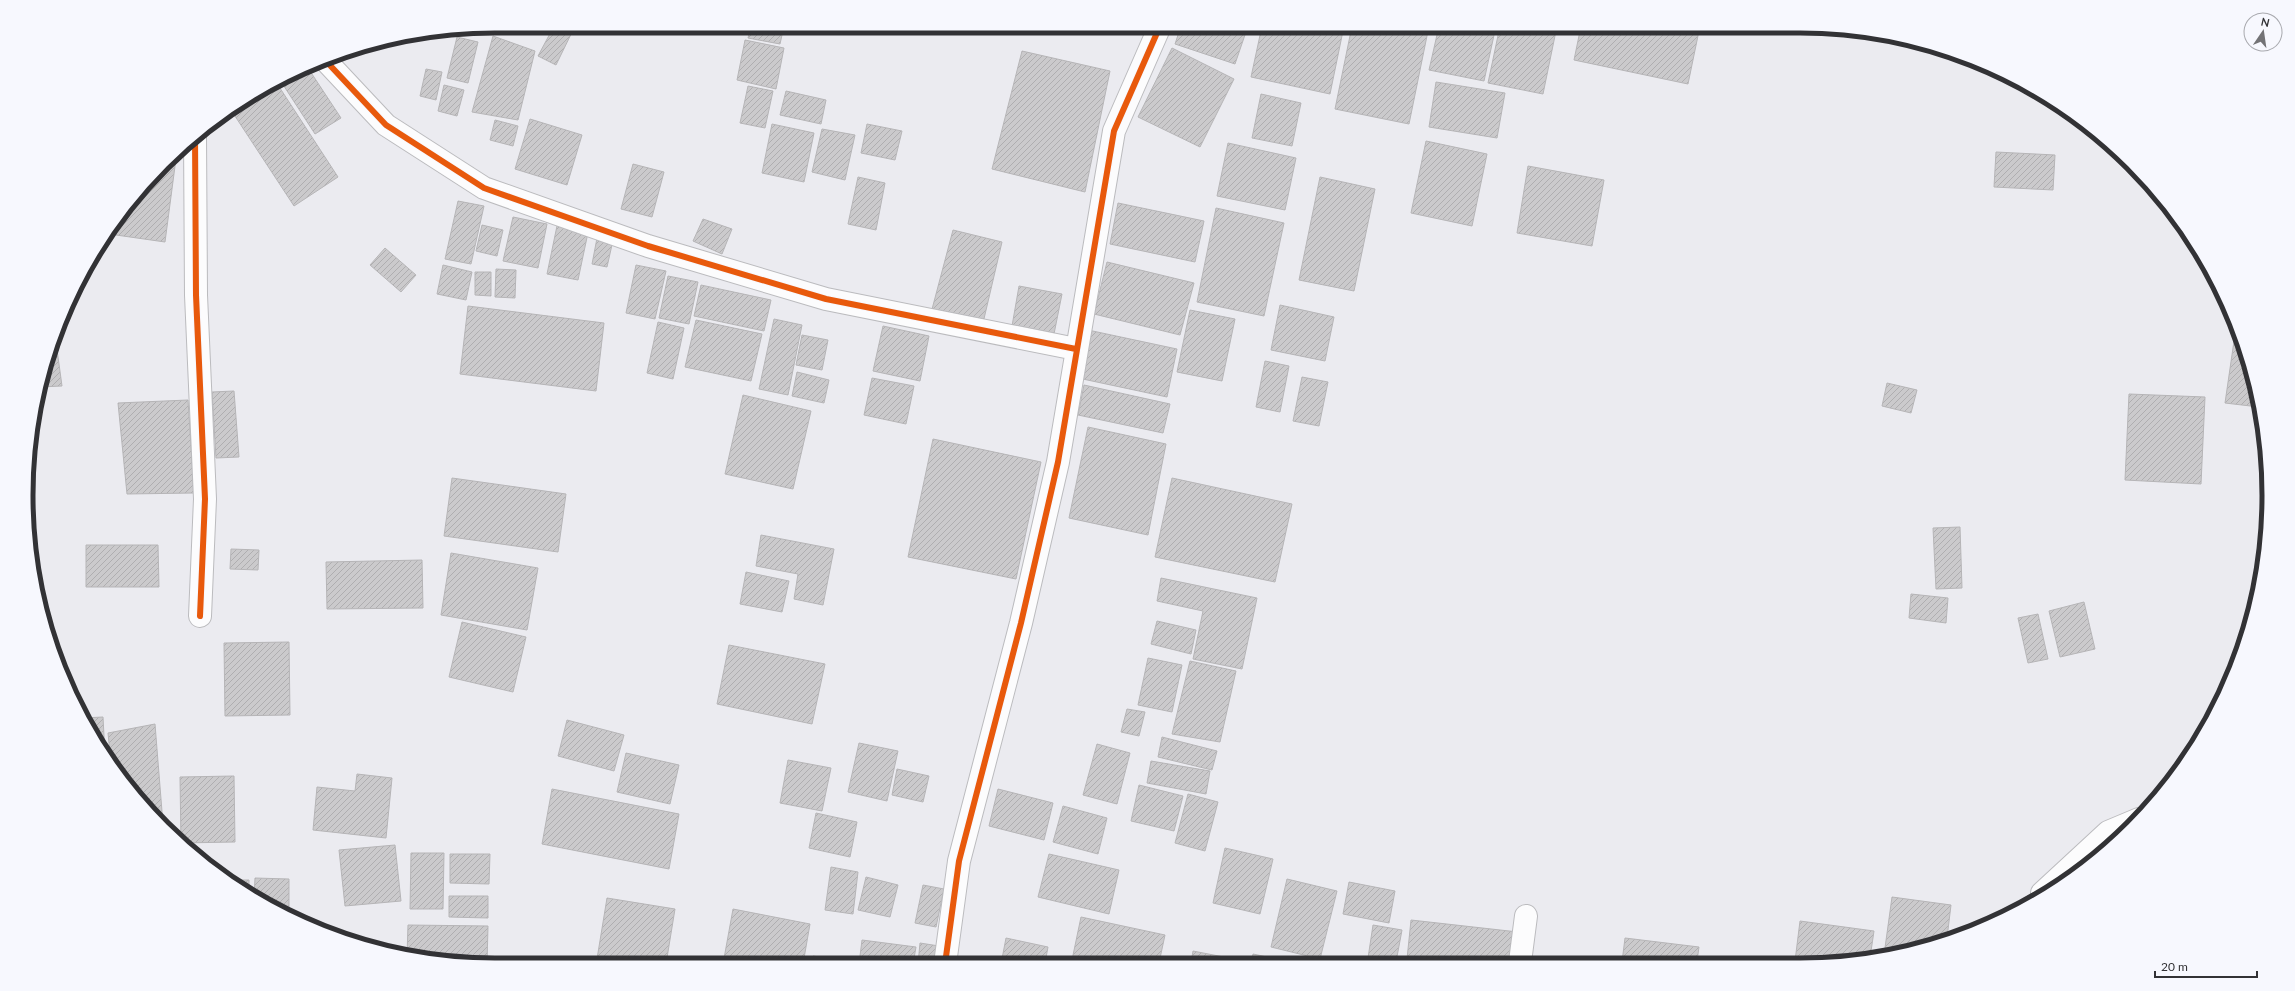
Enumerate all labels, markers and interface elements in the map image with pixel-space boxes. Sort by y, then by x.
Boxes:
north arrow [2243,12,2283,52]
text: N [2260,14,2271,29]
scale bar [2155,953,2257,979]
text: 20 m [2161,959,2188,974]

